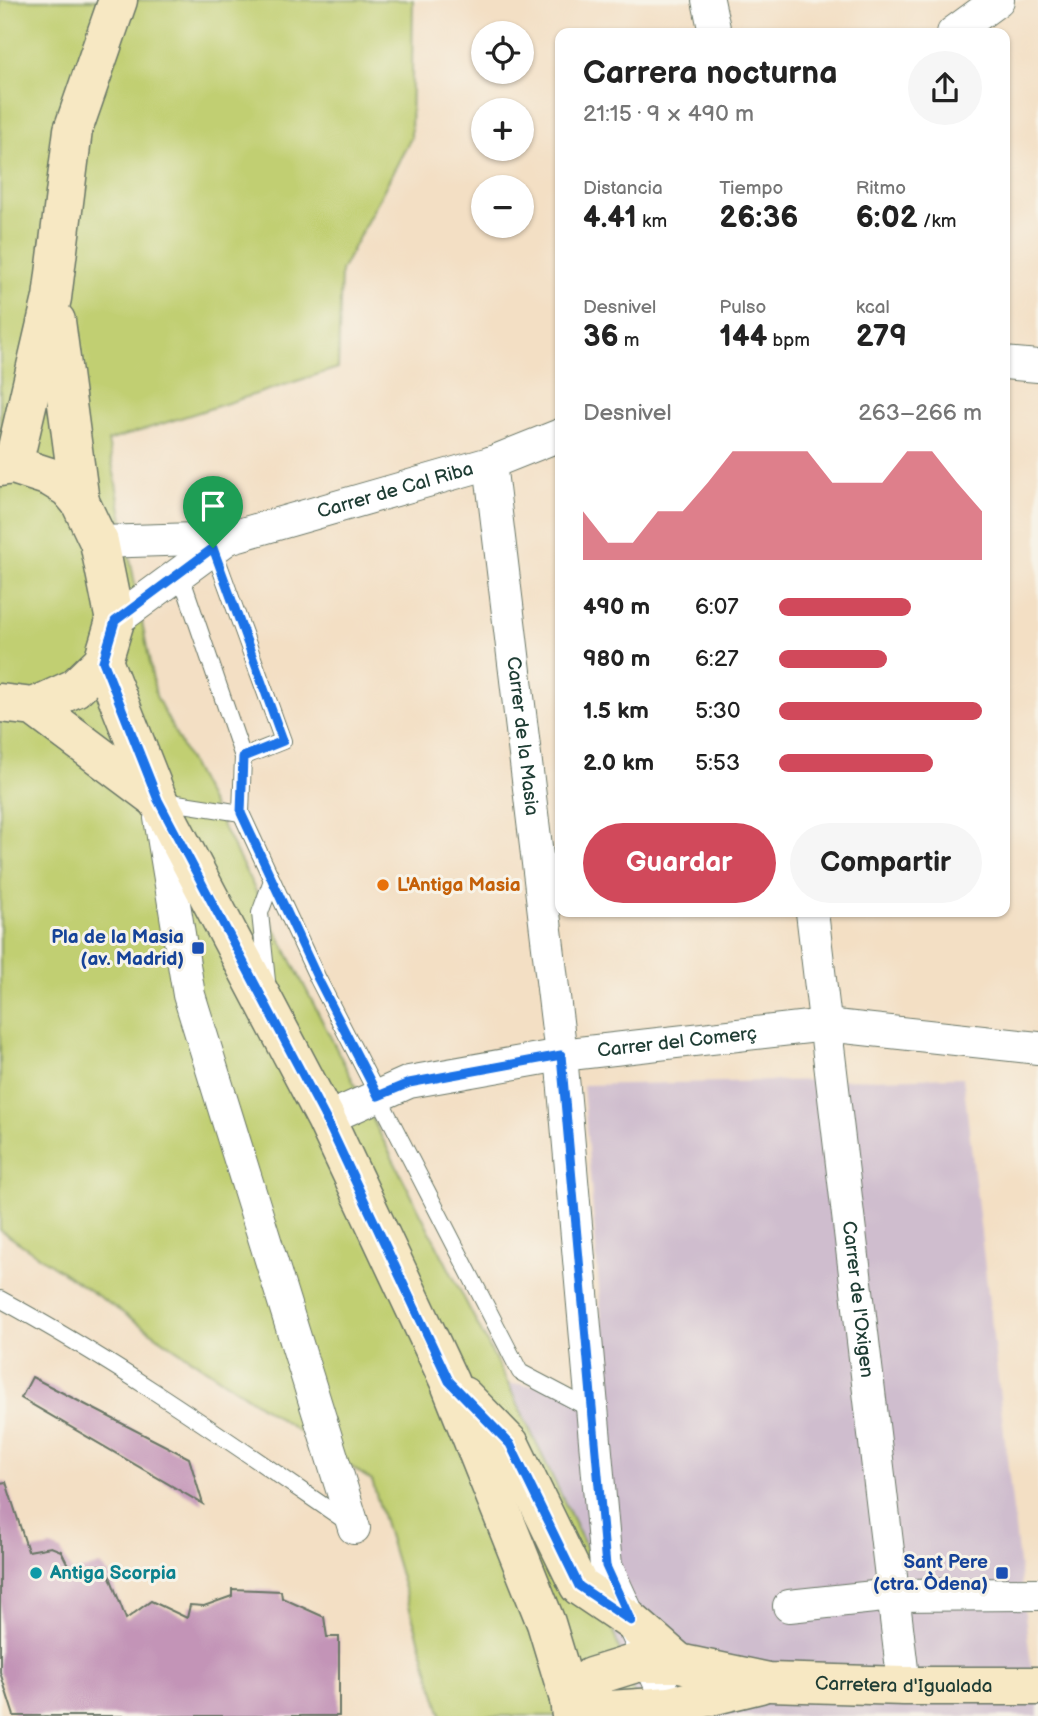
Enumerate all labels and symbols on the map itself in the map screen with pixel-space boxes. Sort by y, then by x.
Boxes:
street label: Carrer de Cal Riba [315,457,476,523]
pin [183,476,243,548]
street label: Carrer de la Masia [502,655,544,817]
place label: L'Antiga Masia [397,874,521,897]
marker: L'Antiga Masia [375,877,391,893]
place label: Pla de la Masia (av. Madrid) [51,926,184,971]
marker: Pla de la Masia (av. Madrid) [190,940,206,956]
street label: Carrer del Comerç [596,1021,758,1062]
street label: Carrer de l'Oxigen [837,1220,879,1379]
place label: Sant Pere (ctra. Òdena) [873,1551,988,1596]
place label: Antiga Scorpia [49,1562,177,1585]
marker: Antiga Scorpia [28,1565,44,1581]
marker: Sant Pere (ctra. Òdena) [994,1565,1010,1581]
street label: Carretera d'Igualada [815,1672,993,1698]

